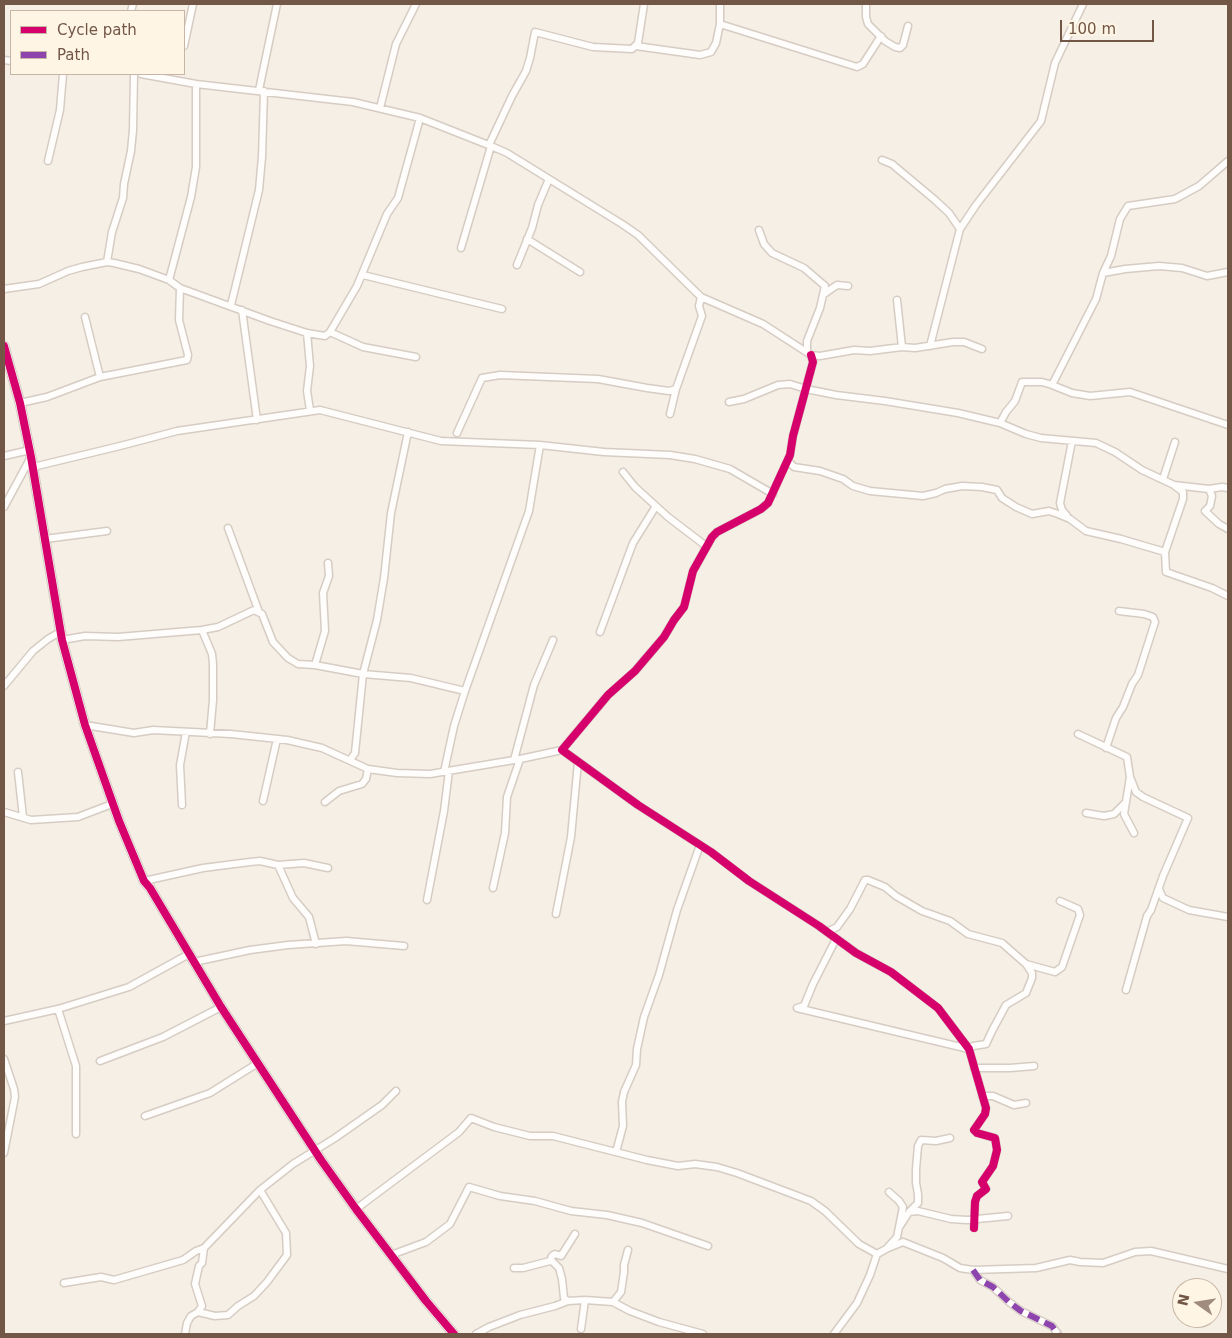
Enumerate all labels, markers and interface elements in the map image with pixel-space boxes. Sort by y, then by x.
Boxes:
legend [10,10,185,75]
scale bar [1062,10,1156,42]
text: 100 m [1068,20,1116,38]
text: Cycle path [57,21,137,39]
text: Path [57,46,90,64]
north arrow [1172,1278,1222,1328]
text: N [1174,1292,1192,1307]

